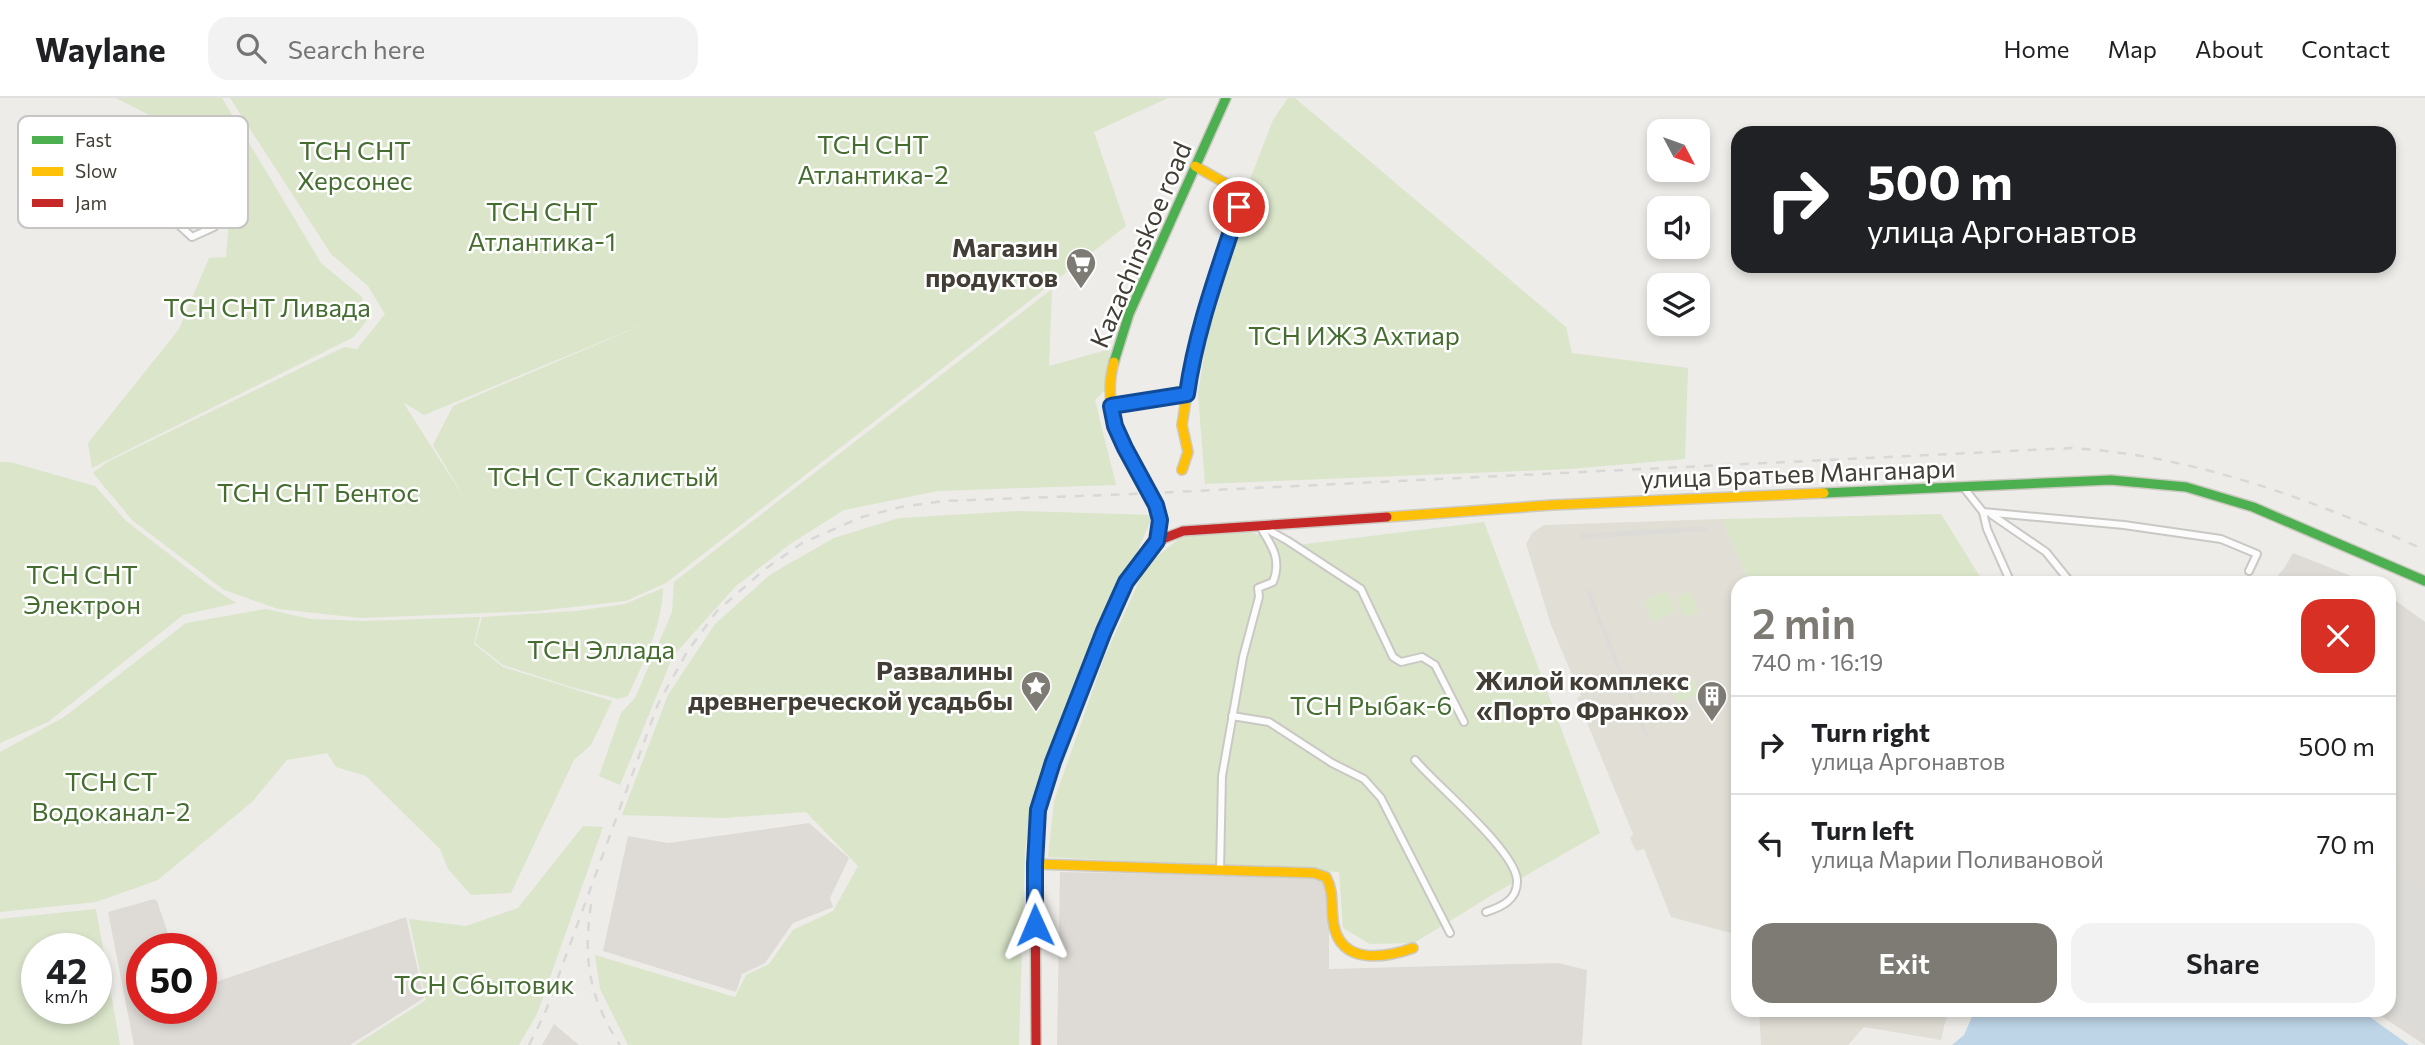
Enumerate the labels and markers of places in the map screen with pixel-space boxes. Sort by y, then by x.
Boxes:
pin [1209,177,1269,237]
place label: Магазин продуктов [925,231,1058,292]
supermarket icon: Магазин продуктов [1064,246,1098,290]
place label: Развалины древнегреческой усадьбы [688,654,1013,715]
place label: Жилой комплекс «Порто Франко» [1475,664,1689,725]
place icon: Развалины древнегреческой усадьбы [1019,669,1053,713]
building icon: Жилой комплекс «Порто Франко» [1695,679,1729,723]

